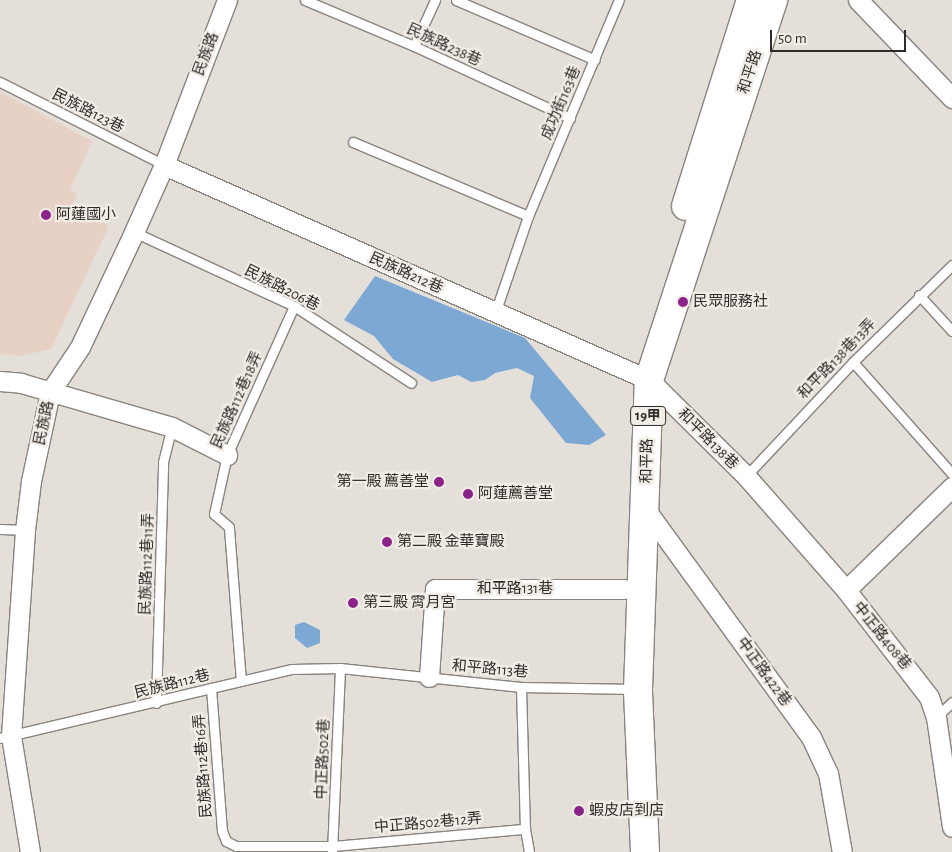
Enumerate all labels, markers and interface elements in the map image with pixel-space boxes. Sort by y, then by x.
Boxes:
street label: 民族路238巷 [404,20,484,70]
scale bar [772,20,908,52]
street label: 民族路 [190,30,222,78]
text: 50 m [778,31,807,46]
street label: 和平路 [734,48,766,96]
street label: 成功街163巷 [537,63,585,143]
street label: 民族路123巷 [49,85,127,137]
place label: 阿蓮國小 [56,206,116,224]
marker: 阿蓮國小 [40,209,52,221]
street label: 民族路212巷 [366,249,446,297]
street label: 民族路206巷 [241,261,323,315]
place label: 民眾服務社 [693,293,768,311]
marker: 民眾服務社 [677,296,689,308]
street label: 和平路138巷13弄 [794,315,880,403]
street label: 民族路112巷18弄 [208,349,266,451]
street label: 民族路 [31,399,57,447]
road number: 19甲 [629,404,667,428]
street label: 和平路138巷 [674,405,742,473]
street label: 和平路 [638,438,656,484]
place label: 第一殿 薦善堂 [337,473,429,491]
marker: 第一殿 薦善堂 [433,476,445,488]
place label: 阿蓮薦善堂 [478,485,553,503]
marker: 阿蓮薦善堂 [462,488,474,500]
street label: 民族路112巷11弄 [136,512,158,616]
place label: 第二殿 金華寶殿 [397,533,504,551]
marker: 第二殿 金華寶殿 [381,536,393,548]
street label: 和平路131巷 [477,580,553,598]
place label: 第三殿 霄月宮 [363,594,455,612]
marker: 第三殿 霄月宮 [347,597,359,609]
street label: 中正路408巷 [849,598,915,674]
street label: 中正路422巷 [733,634,795,710]
street label: 和平路113巷 [451,657,529,681]
street label: 民族路112巷 [132,666,212,702]
street label: 民族路112巷16弄 [190,713,216,819]
street label: 中正路502巷 [313,718,333,800]
place label: 蝦皮店到店 [589,802,664,820]
marker: 蝦皮店到店 [573,805,585,817]
street label: 中正路502巷12弄 [373,809,483,837]

